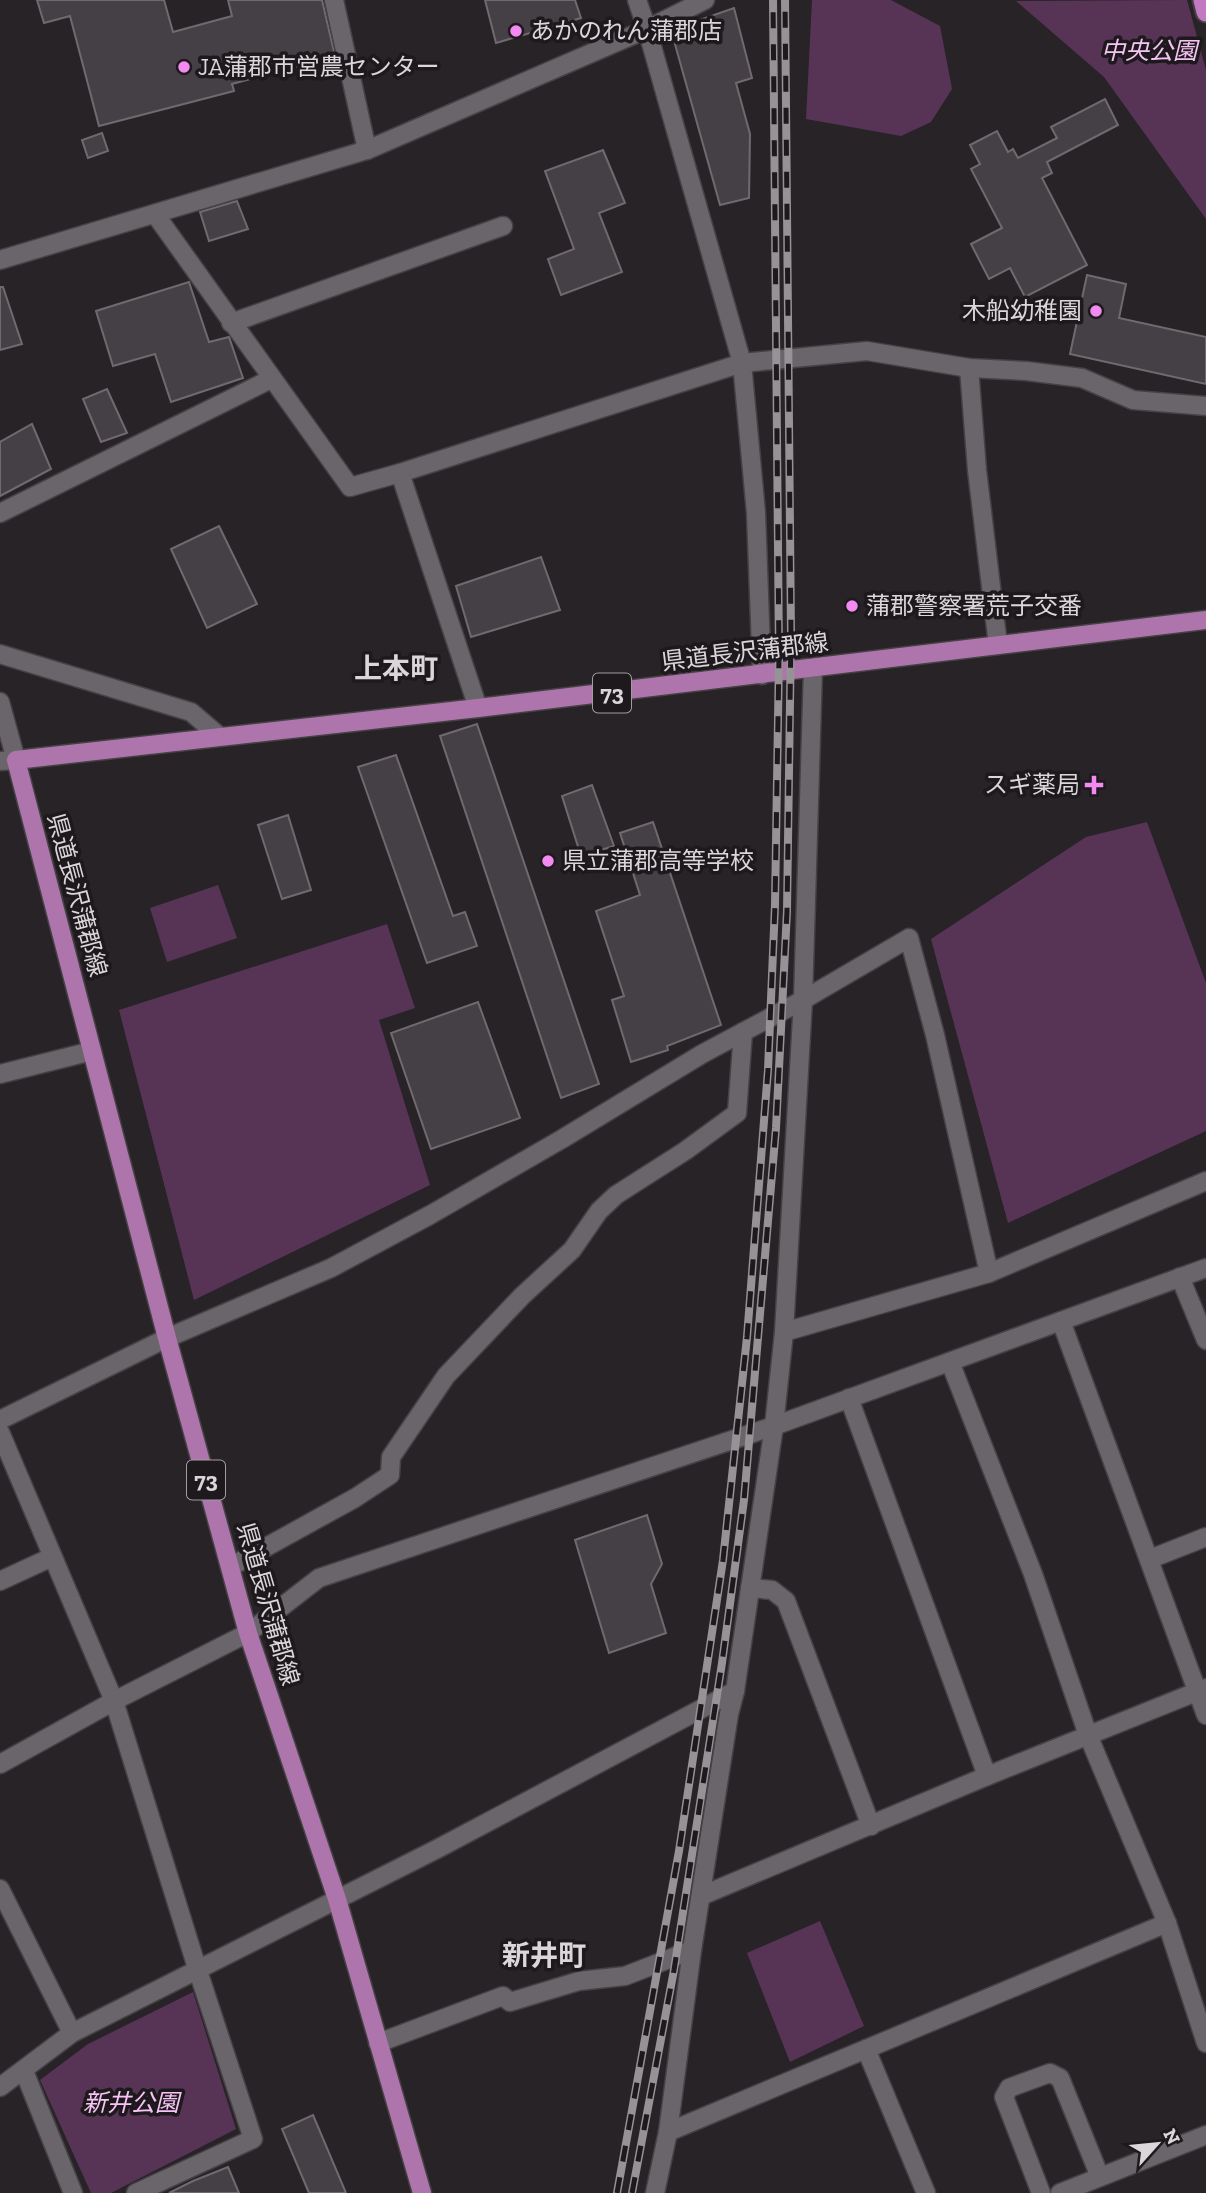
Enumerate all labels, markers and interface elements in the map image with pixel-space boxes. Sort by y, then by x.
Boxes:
place label: あかのれん蒲郡店 [530,16,722,45]
marker: あかのれん蒲郡店 [508,23,524,39]
park label: 中央公園 [1101,36,1200,65]
place label: JA蒲郡市営農センター [198,52,440,81]
marker: JA蒲郡市営農センター [176,59,192,75]
place label: 木船幼稚園 [962,296,1082,325]
marker: 木船幼稚園 [1088,303,1104,319]
place label: 蒲郡警察署荒子交番 [866,591,1082,620]
marker: 蒲郡警察署荒子交番 [844,598,860,614]
street label: 県道長沢蒲郡線 [660,627,830,676]
district label: 上本町 [354,652,438,685]
road number: 73 [593,674,631,712]
place label: スギ薬局 [984,770,1080,799]
marker: スギ薬局 [1086,777,1102,793]
street label: 県道長沢蒲郡線 [42,810,113,980]
place label: 県立蒲郡高等学校 [562,846,754,875]
marker: 県立蒲郡高等学校 [540,853,556,869]
road number: 73 [187,1460,225,1499]
street label: 県道長沢蒲郡線 [231,1519,306,1689]
district label: 新井町 [502,1939,586,1972]
park label: 新井公園 [83,2088,182,2117]
north arrow [1122,2109,1192,2179]
text: N [1158,2125,1185,2148]

